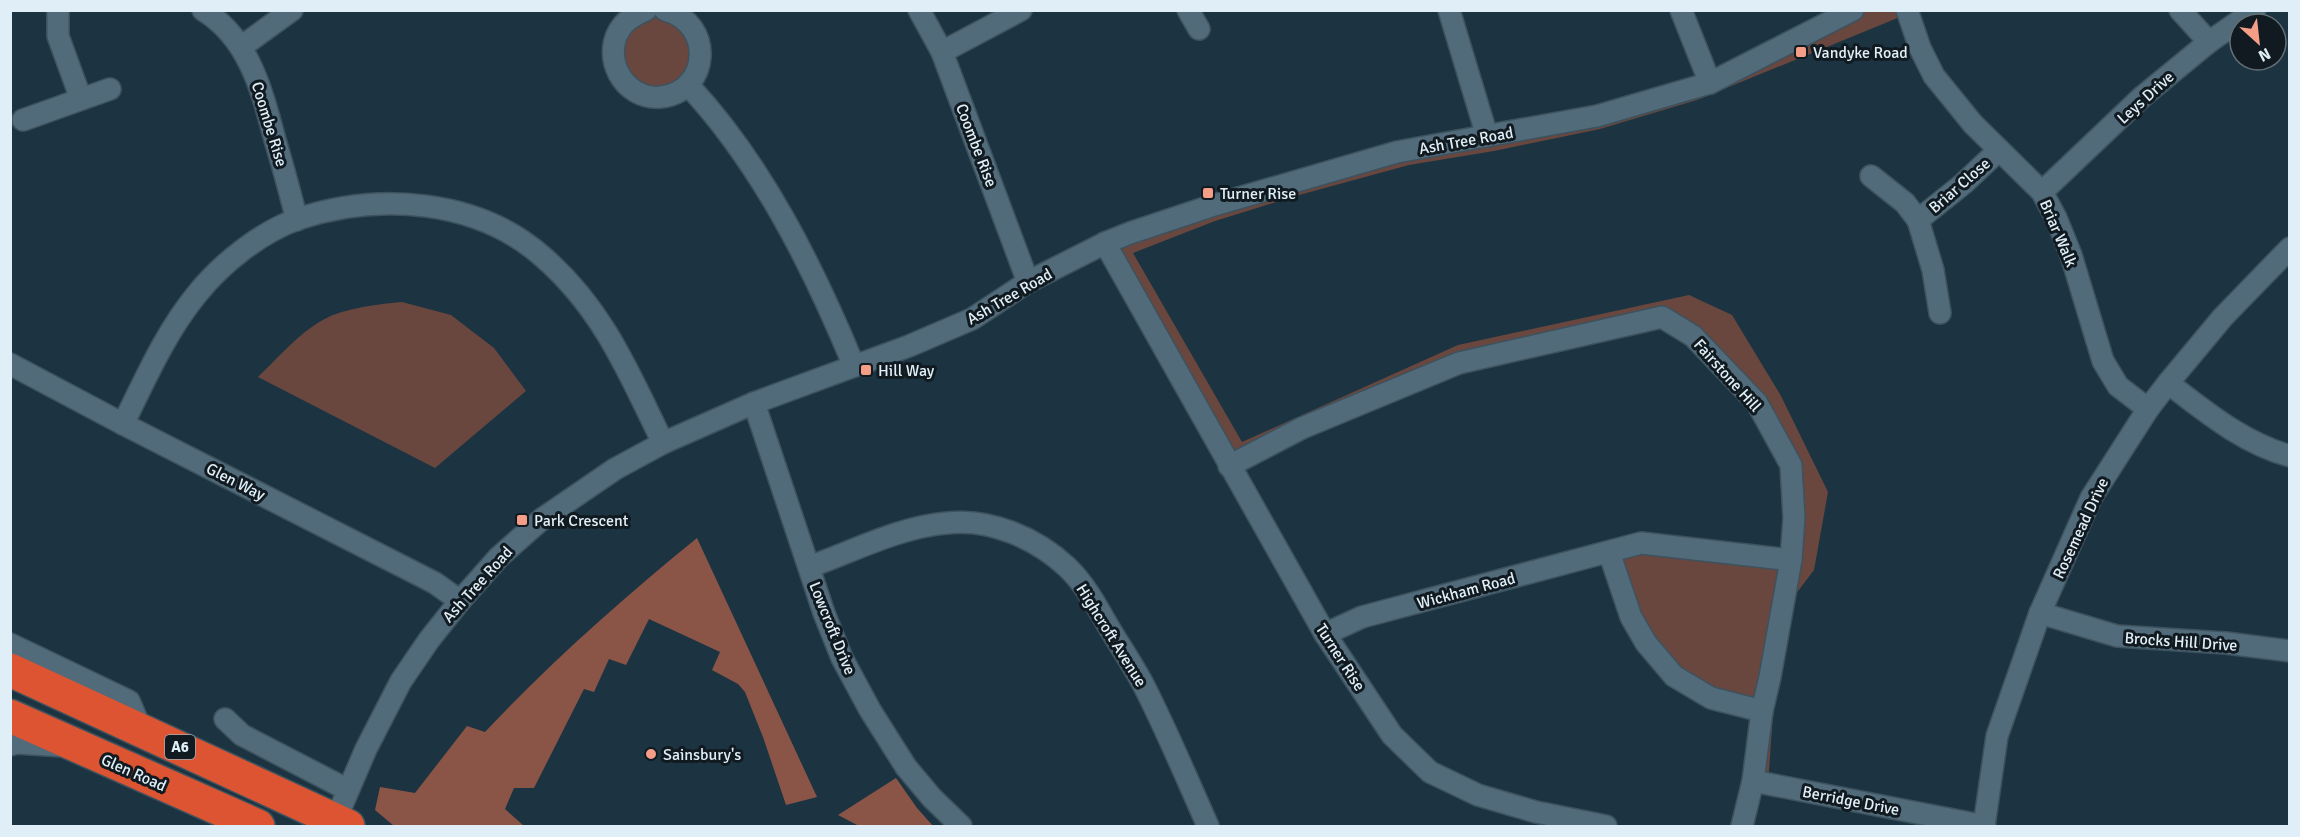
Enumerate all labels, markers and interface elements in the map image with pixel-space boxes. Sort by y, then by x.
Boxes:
north arrow [2228,12,2288,72]
place label: Vandyke Road [1813,43,1908,63]
text: N [2255,43,2274,66]
marker: Vandyke Road [1794,45,1808,59]
street label: Leys Drive [2113,67,2178,128]
street label: Coombe Rise [247,79,291,169]
street label: Coombe Rise [951,101,1001,190]
street label: Ash Tree Road [1417,123,1515,159]
street label: Briar Close [1925,154,1995,218]
place label: Turner Rise [1220,184,1296,204]
marker: Turner Rise [1201,186,1215,200]
street label: Briar Walk [2035,197,2081,270]
street label: Ash Tree Road [963,264,1056,329]
street label: Fairstone Hill [1689,335,1766,417]
place label: Hill Way [878,361,935,381]
marker: Hill Way [859,363,873,377]
street label: Glen Way [203,459,269,505]
street label: Rosemead Drive [2049,475,2113,582]
place label: Park Crescent [534,511,629,531]
marker: Park Crescent [515,513,529,527]
street label: Ash Tree Road [438,542,517,627]
street label: Wickham Road [1415,568,1518,614]
street label: Lowcroft Drive [804,579,860,678]
street label: Highcroft Avenue [1072,580,1151,691]
street label: Turner Rise [1311,620,1369,695]
street label: Brocks Hill Drive [2124,628,2238,656]
road number: A6 [165,735,195,759]
place label: Sainsbury's [663,745,741,765]
marker: Sainsbury's [644,747,658,761]
street label: Glen Road [98,750,169,796]
street label: Berridge Drive [1801,782,1901,820]

